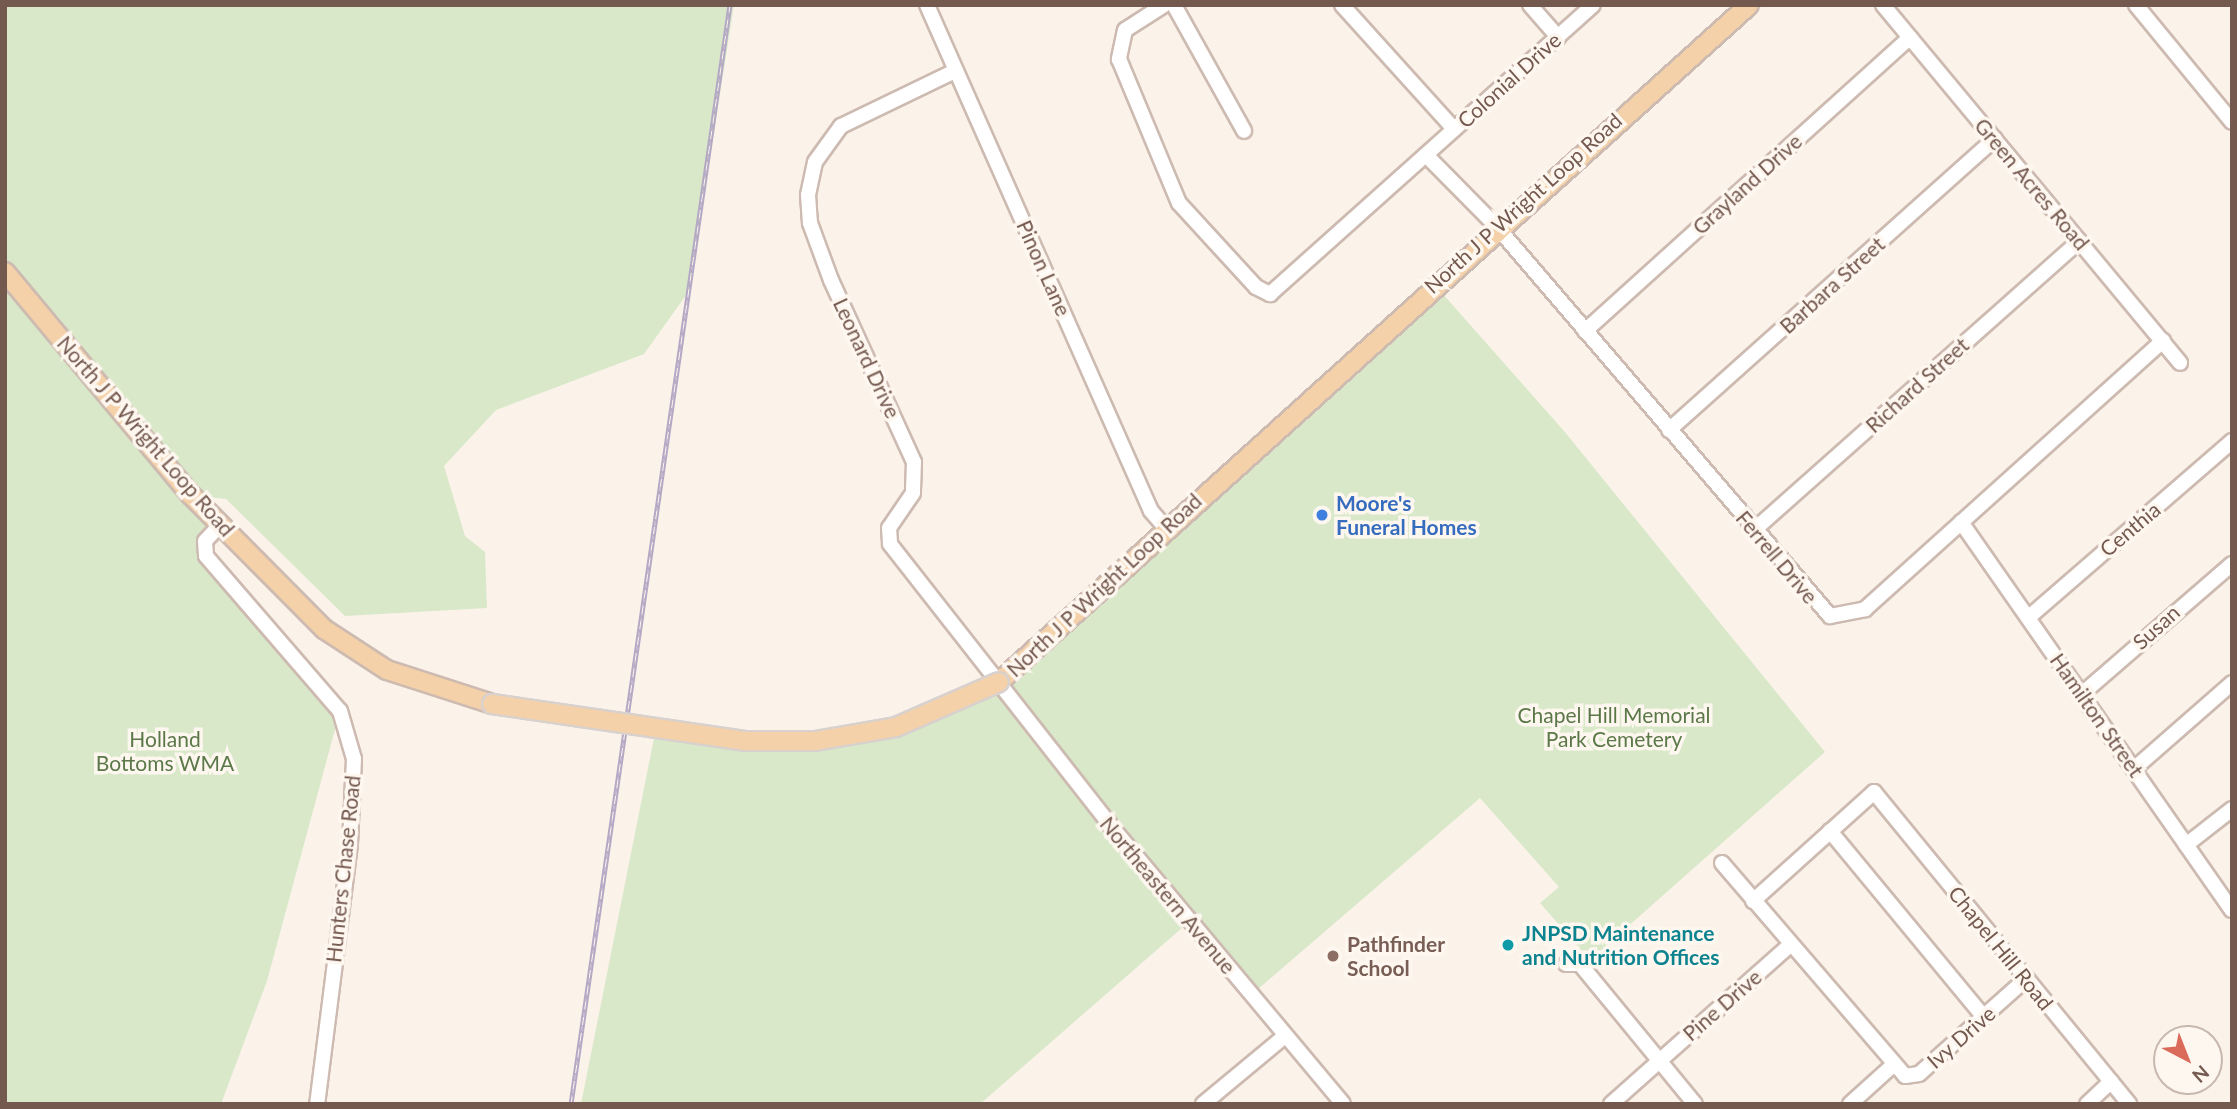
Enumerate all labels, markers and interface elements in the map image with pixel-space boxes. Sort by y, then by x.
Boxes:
street label: Colonial Drive [1452,27,1566,133]
street label: North J P Wright Loop Road [1418,107,1628,299]
street label: Green Acres Road [1969,113,2095,255]
street label: Grayland Drive [1687,128,1807,240]
street label: Pinon Lane [1012,216,1076,320]
street label: Barbara Street [1774,231,1890,339]
street label: Leonard Drive [828,294,906,422]
street label: North J P Wright Loop Road [52,330,240,542]
street label: Richard Street [1860,332,1974,438]
street label: North J P Wright Loop Road [1001,488,1207,682]
place label: Moore's Funeral Homes [1336,490,1477,540]
street label: Centhia [2095,496,2165,562]
street label: Ferrell Drive [1731,505,1823,609]
marker: Moore's Funeral Homes [1314,507,1330,523]
street label: Susan [2127,600,2185,654]
street label: Hamilton Street [2045,648,2149,782]
park label: Chapel Hill Memorial Park Cemetery [1517,702,1711,752]
park label: Holland Bottoms WMA [96,726,234,776]
street label: Hunters Chase Road [321,774,365,964]
street label: Northeastern Avenue [1095,811,1241,979]
street label: Chapel Hill Road [1943,881,2059,1015]
place label: JNPSD Maintenance and Nutrition Offices [1522,920,1719,970]
place label: Pathfinder School [1347,931,1445,981]
marker: JNPSD Maintenance and Nutrition Offices [1500,937,1516,953]
marker: Pathfinder School [1325,948,1341,964]
street label: Pine Drive [1678,964,1766,1046]
street label: Ivy Drive [1922,1000,2000,1074]
north arrow [2153,1025,2223,1095]
text: N [2188,1061,2214,1088]

